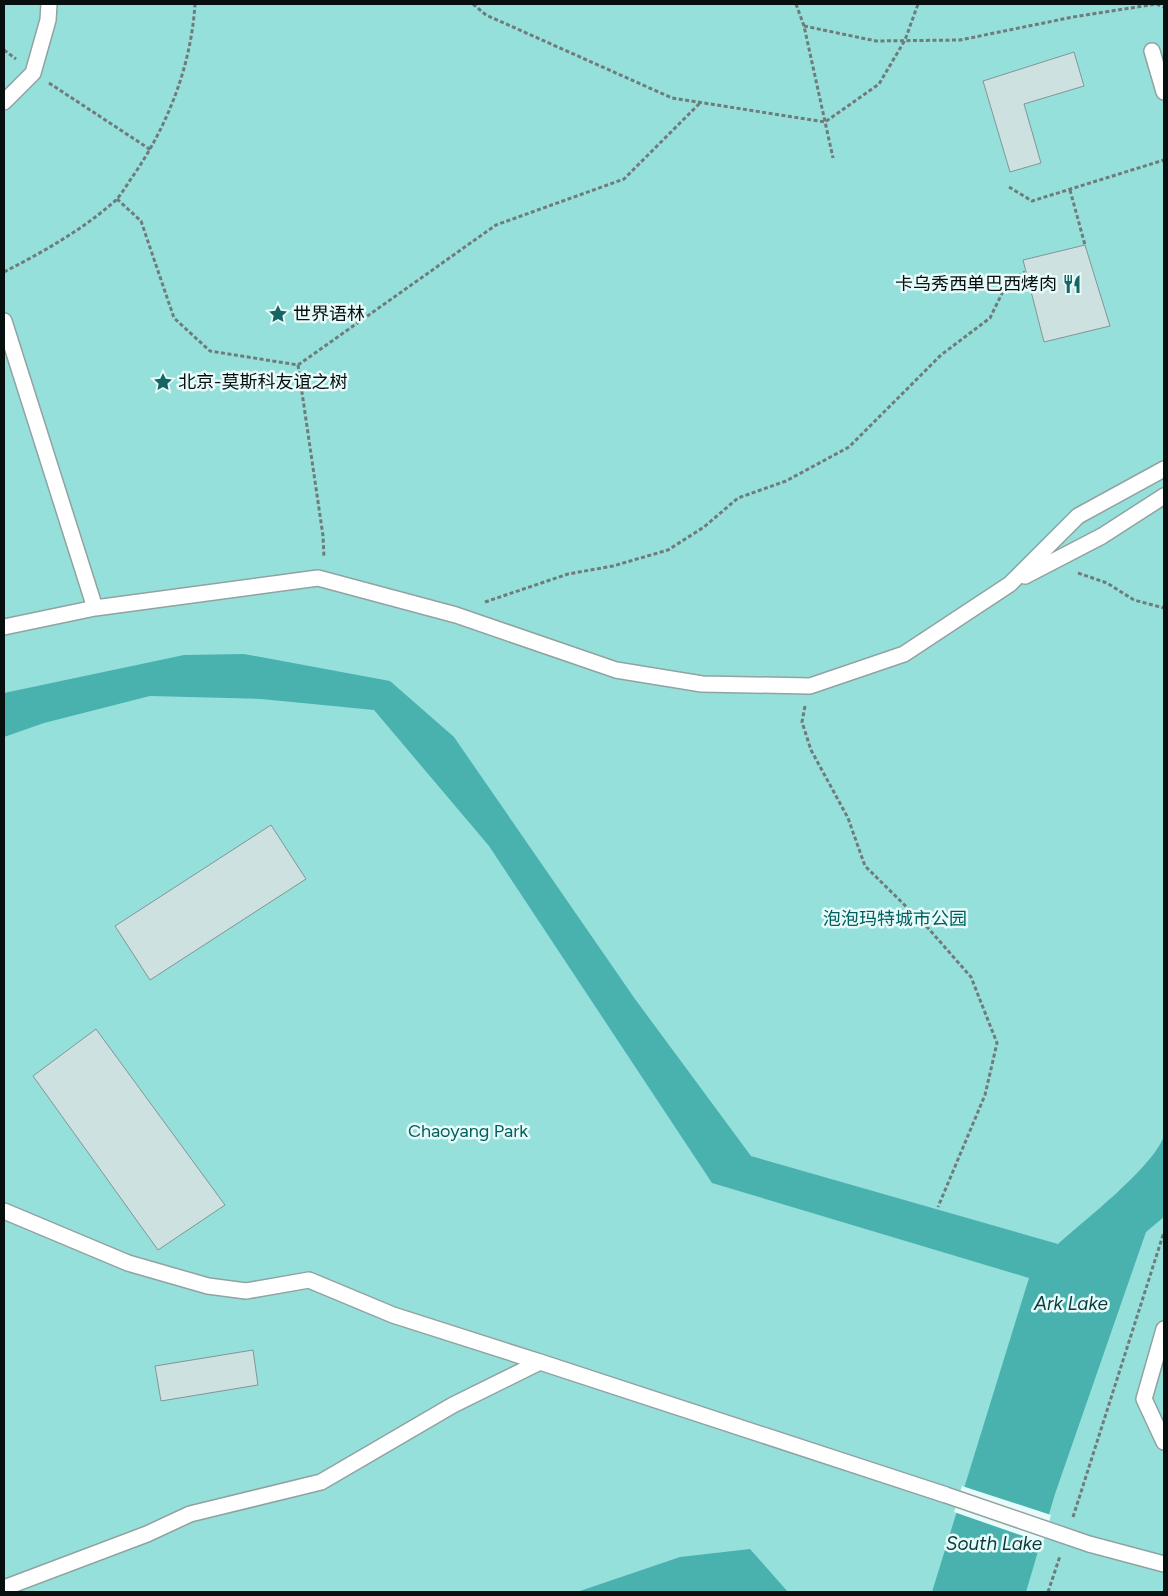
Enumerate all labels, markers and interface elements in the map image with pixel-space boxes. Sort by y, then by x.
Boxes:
place label: 卡乌秀西单巴西烤肉 [895,273,1057,295]
restaurant icon: 卡乌秀西单巴西烤肉 [1061,273,1083,295]
place icon: 世界语林 [267,303,289,325]
place label: 世界语林 [293,303,365,325]
place icon: 北京-莫斯科友谊之树 [152,371,174,393]
place label: 北京-莫斯科友谊之树 [178,371,348,393]
park label: 泡泡玛特城市公园 [823,908,967,930]
park label: Chaoyang Park [408,1120,528,1142]
water label: Ark Lake [1033,1292,1108,1315]
water label: South Lake [946,1532,1043,1555]

